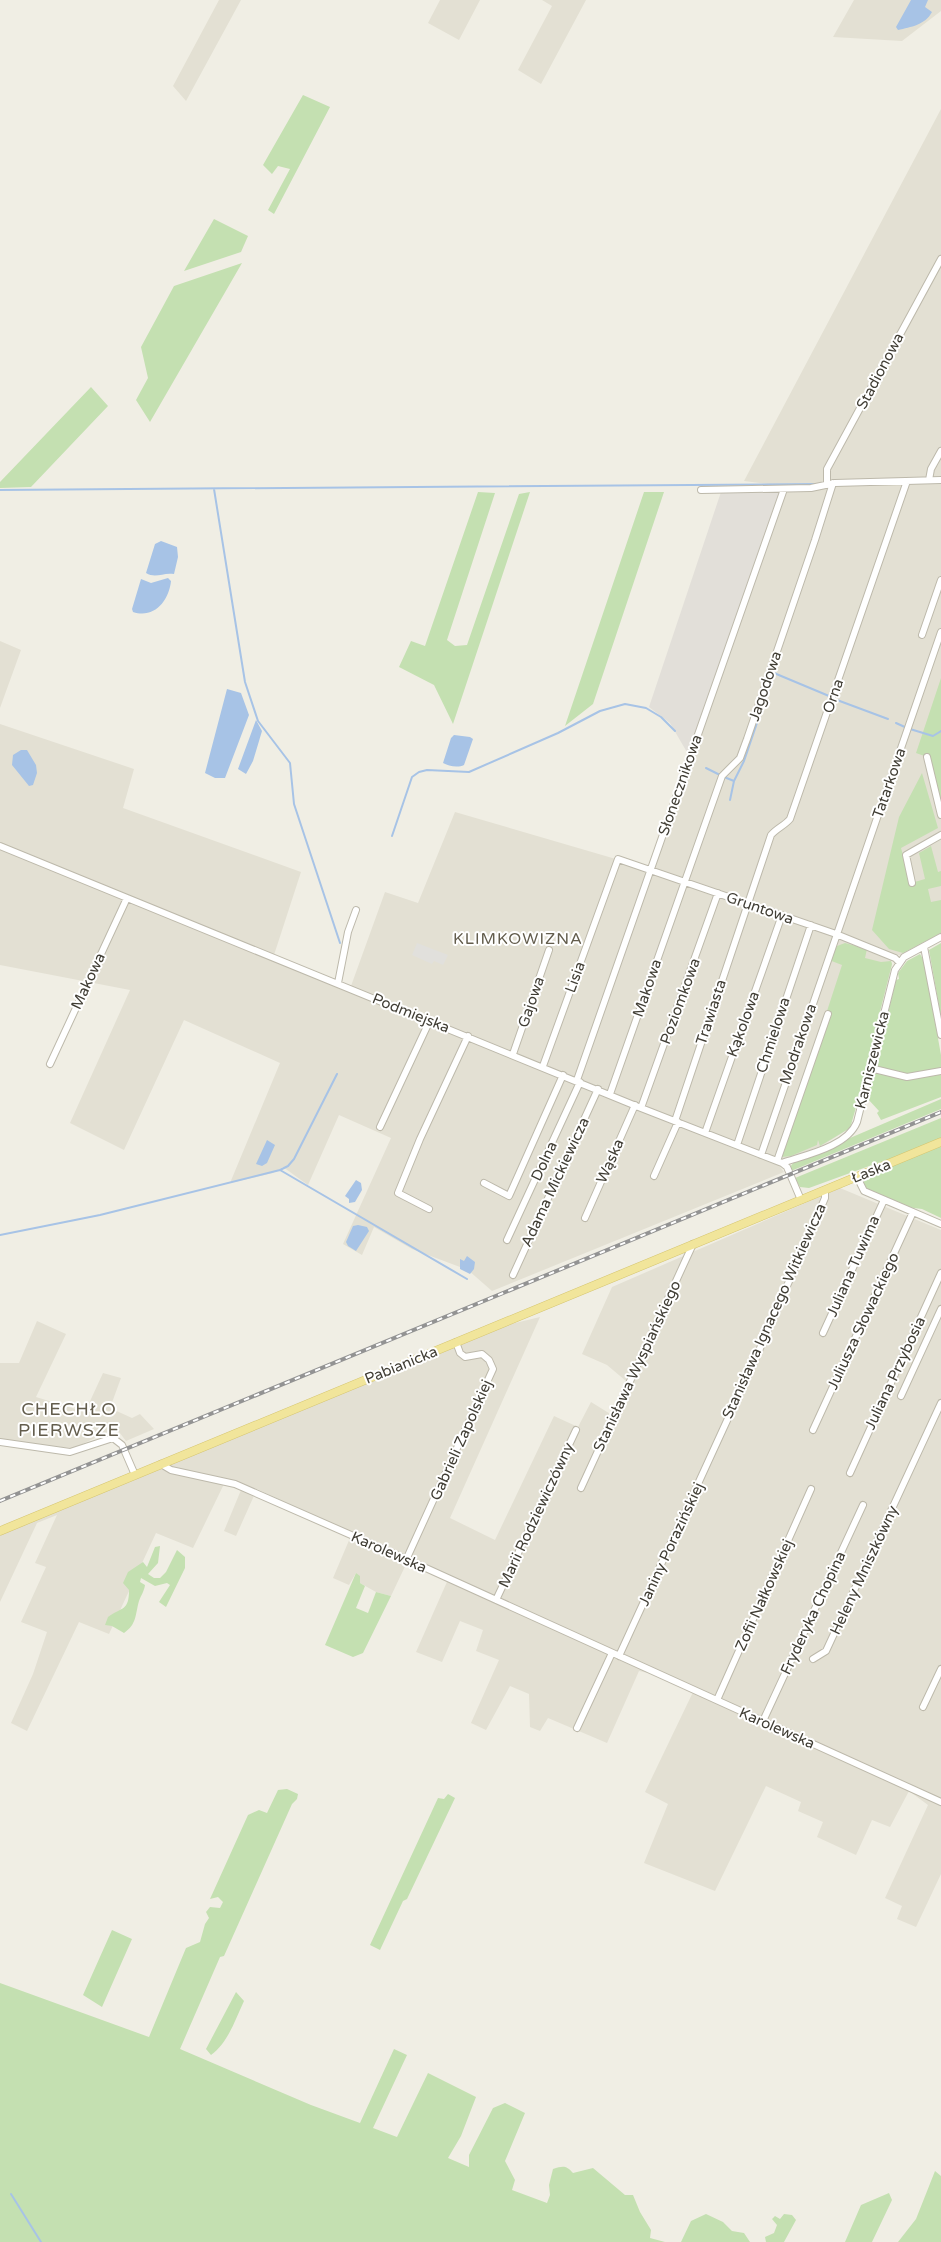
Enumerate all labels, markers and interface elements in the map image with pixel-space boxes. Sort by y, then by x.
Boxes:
street label: Stadionowa [852,330,908,412]
street label: Jagodowa [745,649,785,723]
street label: Orna [819,676,847,716]
street label: Słonecznikowa [654,732,706,838]
street label: Tatarkowa [869,745,909,821]
street label: Gruntowa [724,888,796,928]
district label: KLIMKOWIZNA [453,929,583,949]
street label: Makowa [67,950,109,1012]
street label: Poziomkowa [656,955,704,1047]
street label: Makowa [629,957,665,1019]
street label: Lisia [561,959,589,995]
street label: Gajowa [514,974,548,1030]
street label: Trawiasta [692,977,730,1047]
street label: Podmiejska [370,989,452,1037]
street label: Kąkolowa [723,989,763,1059]
street label: Chmielowa [752,995,794,1075]
street label: Modrakowa [776,1001,820,1087]
street label: Karniszewicka [851,1009,893,1111]
street label: Adama Mickiewicza [517,1114,593,1250]
street label: Wąska [592,1136,628,1186]
street label: Dolna [527,1138,561,1184]
street label: Łaska [849,1155,893,1187]
street label: Stanisława Ignacego Witkiewicza [718,1201,830,1421]
street label: Juliana Tuwima [823,1213,883,1319]
street label: Juliusza Słowackiego [823,1250,903,1392]
street label: Stanisława Wyspiańskiego [589,1278,685,1454]
street label: Juliana Przybosia [861,1314,929,1432]
street label: Pabianicka [362,1342,440,1388]
street label: Gabrieli Zapolskiej [426,1377,496,1503]
district label: CHECHŁO PIERWSZE [18,1398,120,1441]
street label: Marii Rodziewiczówny [494,1440,578,1590]
street label: Janiny Porazińskiej [634,1479,708,1609]
street label: Heleny Mniszkówny [826,1502,902,1638]
street label: Karolewska [348,1527,430,1577]
street label: Zofii Nałkowskiej [731,1536,797,1654]
street label: Fryderyka Chopina [777,1548,849,1678]
street label: Karolewska [736,1703,818,1753]

